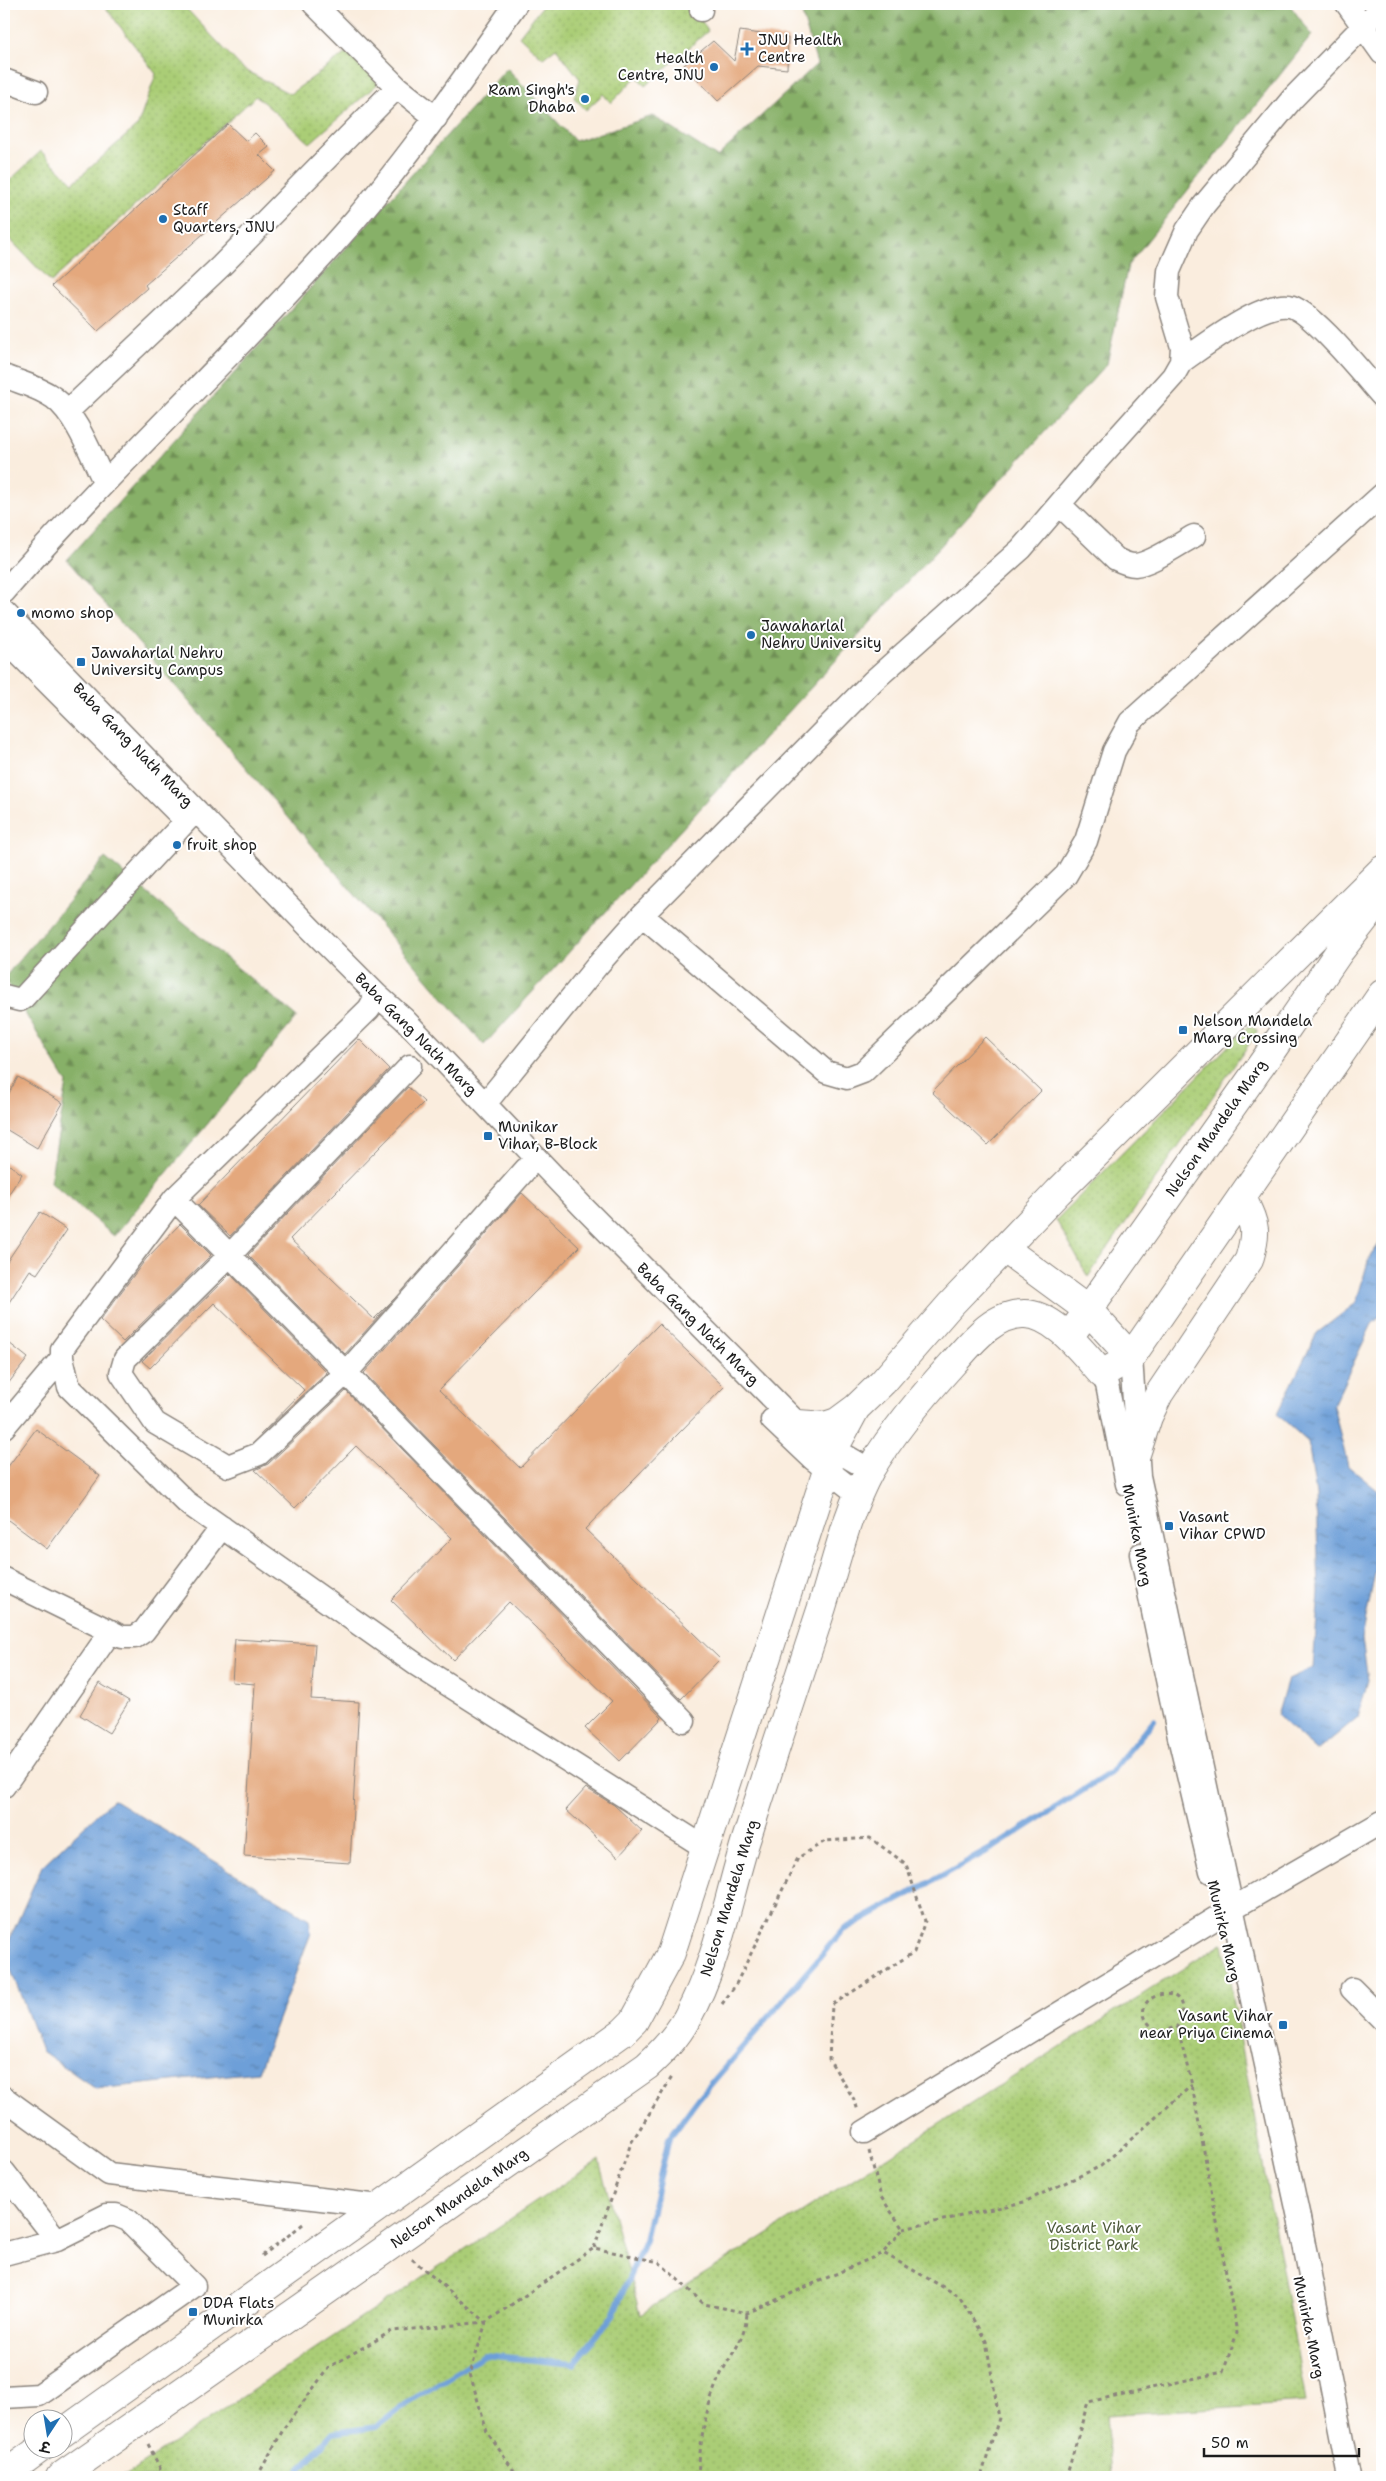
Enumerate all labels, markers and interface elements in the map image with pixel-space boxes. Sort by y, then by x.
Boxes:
place label: JNU Health Centre [758,30,842,67]
marker: JNU Health Centre [740,42,754,56]
place label: Health Centre, JNU [618,48,704,85]
marker: Health Centre, JNU [708,61,720,73]
place label: Ram Singh's Dhaba [488,80,576,117]
marker: Ram Singh's Dhaba [579,93,591,105]
place label: Staff Quarters, JNU [173,200,275,237]
marker: Staff Quarters, JNU [157,213,169,225]
place label: momo shop [31,603,114,623]
marker: momo shop [15,607,27,619]
place label: Jawaharlal Nehru University [761,616,882,653]
marker: Jawaharlal Nehru University [745,629,757,641]
place label: Jawaharlal Nehru University Campus [91,643,223,680]
marker: Jawaharlal Nehru University Campus [75,656,87,668]
street label: Baba Gang Nath Marg [68,679,198,811]
place label: fruit shop [187,835,257,855]
marker: fruit shop [171,839,183,851]
street label: Baba Gang Nath Marg [350,968,482,1100]
place label: Nelson Mandela Marg Crossing [1193,1011,1313,1048]
marker: Nelson Mandela Marg Crossing [1177,1024,1189,1036]
street label: Nelson Mandela Marg [1161,1055,1271,1201]
place label: Munikar Vihar, B-Block [498,1117,598,1154]
marker: Munikar Vihar, B-Block [482,1130,494,1142]
street label: Baba Gang Nath Marg [632,1258,764,1390]
street label: Munirka Marg [1117,1482,1157,1588]
place label: Vasant Vihar CPWD [1179,1507,1266,1544]
marker: Vasant Vihar CPWD [1163,1520,1175,1532]
street label: Nelson Mandela Marg [696,1817,762,1979]
street label: Munirka Marg [1203,1878,1245,1984]
place label: Vasant Vihar near Priya Cinema [1139,2006,1274,2043]
marker: Vasant Vihar near Priya Cinema [1277,2019,1289,2031]
street label: Nelson Mandela Marg [386,2143,532,2253]
park label: Vasant Vihar District Park [1047,2218,1141,2255]
street label: Munirka Marg [1288,2274,1330,2380]
place label: DDA Flats Munirka [203,2293,275,2330]
marker: DDA Flats Munirka [187,2306,199,2318]
north arrow [22,2408,72,2458]
scale bar [1204,2426,1358,2458]
text: 50 m [1211,2433,1249,2453]
text: उ [37,2437,54,2457]

